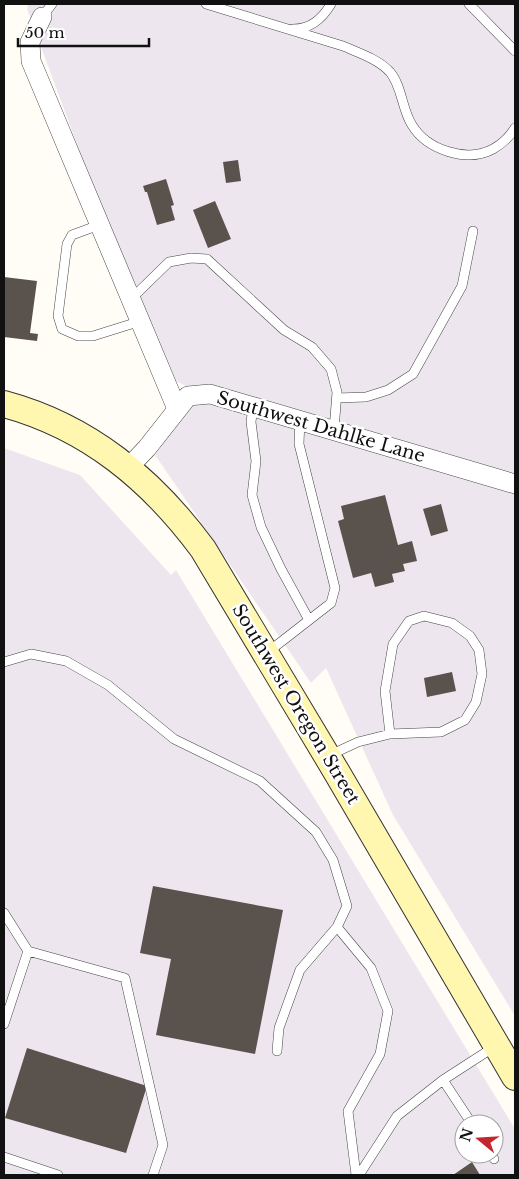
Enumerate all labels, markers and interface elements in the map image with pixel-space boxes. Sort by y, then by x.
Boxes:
scale bar [18,15,149,47]
text: 50 m [25,23,65,42]
street label: Southwest Dahlke Lane [214,387,428,467]
street label: Southwest Oregon Street [227,600,365,808]
north arrow [454,1114,504,1164]
text: N [456,1126,477,1144]

